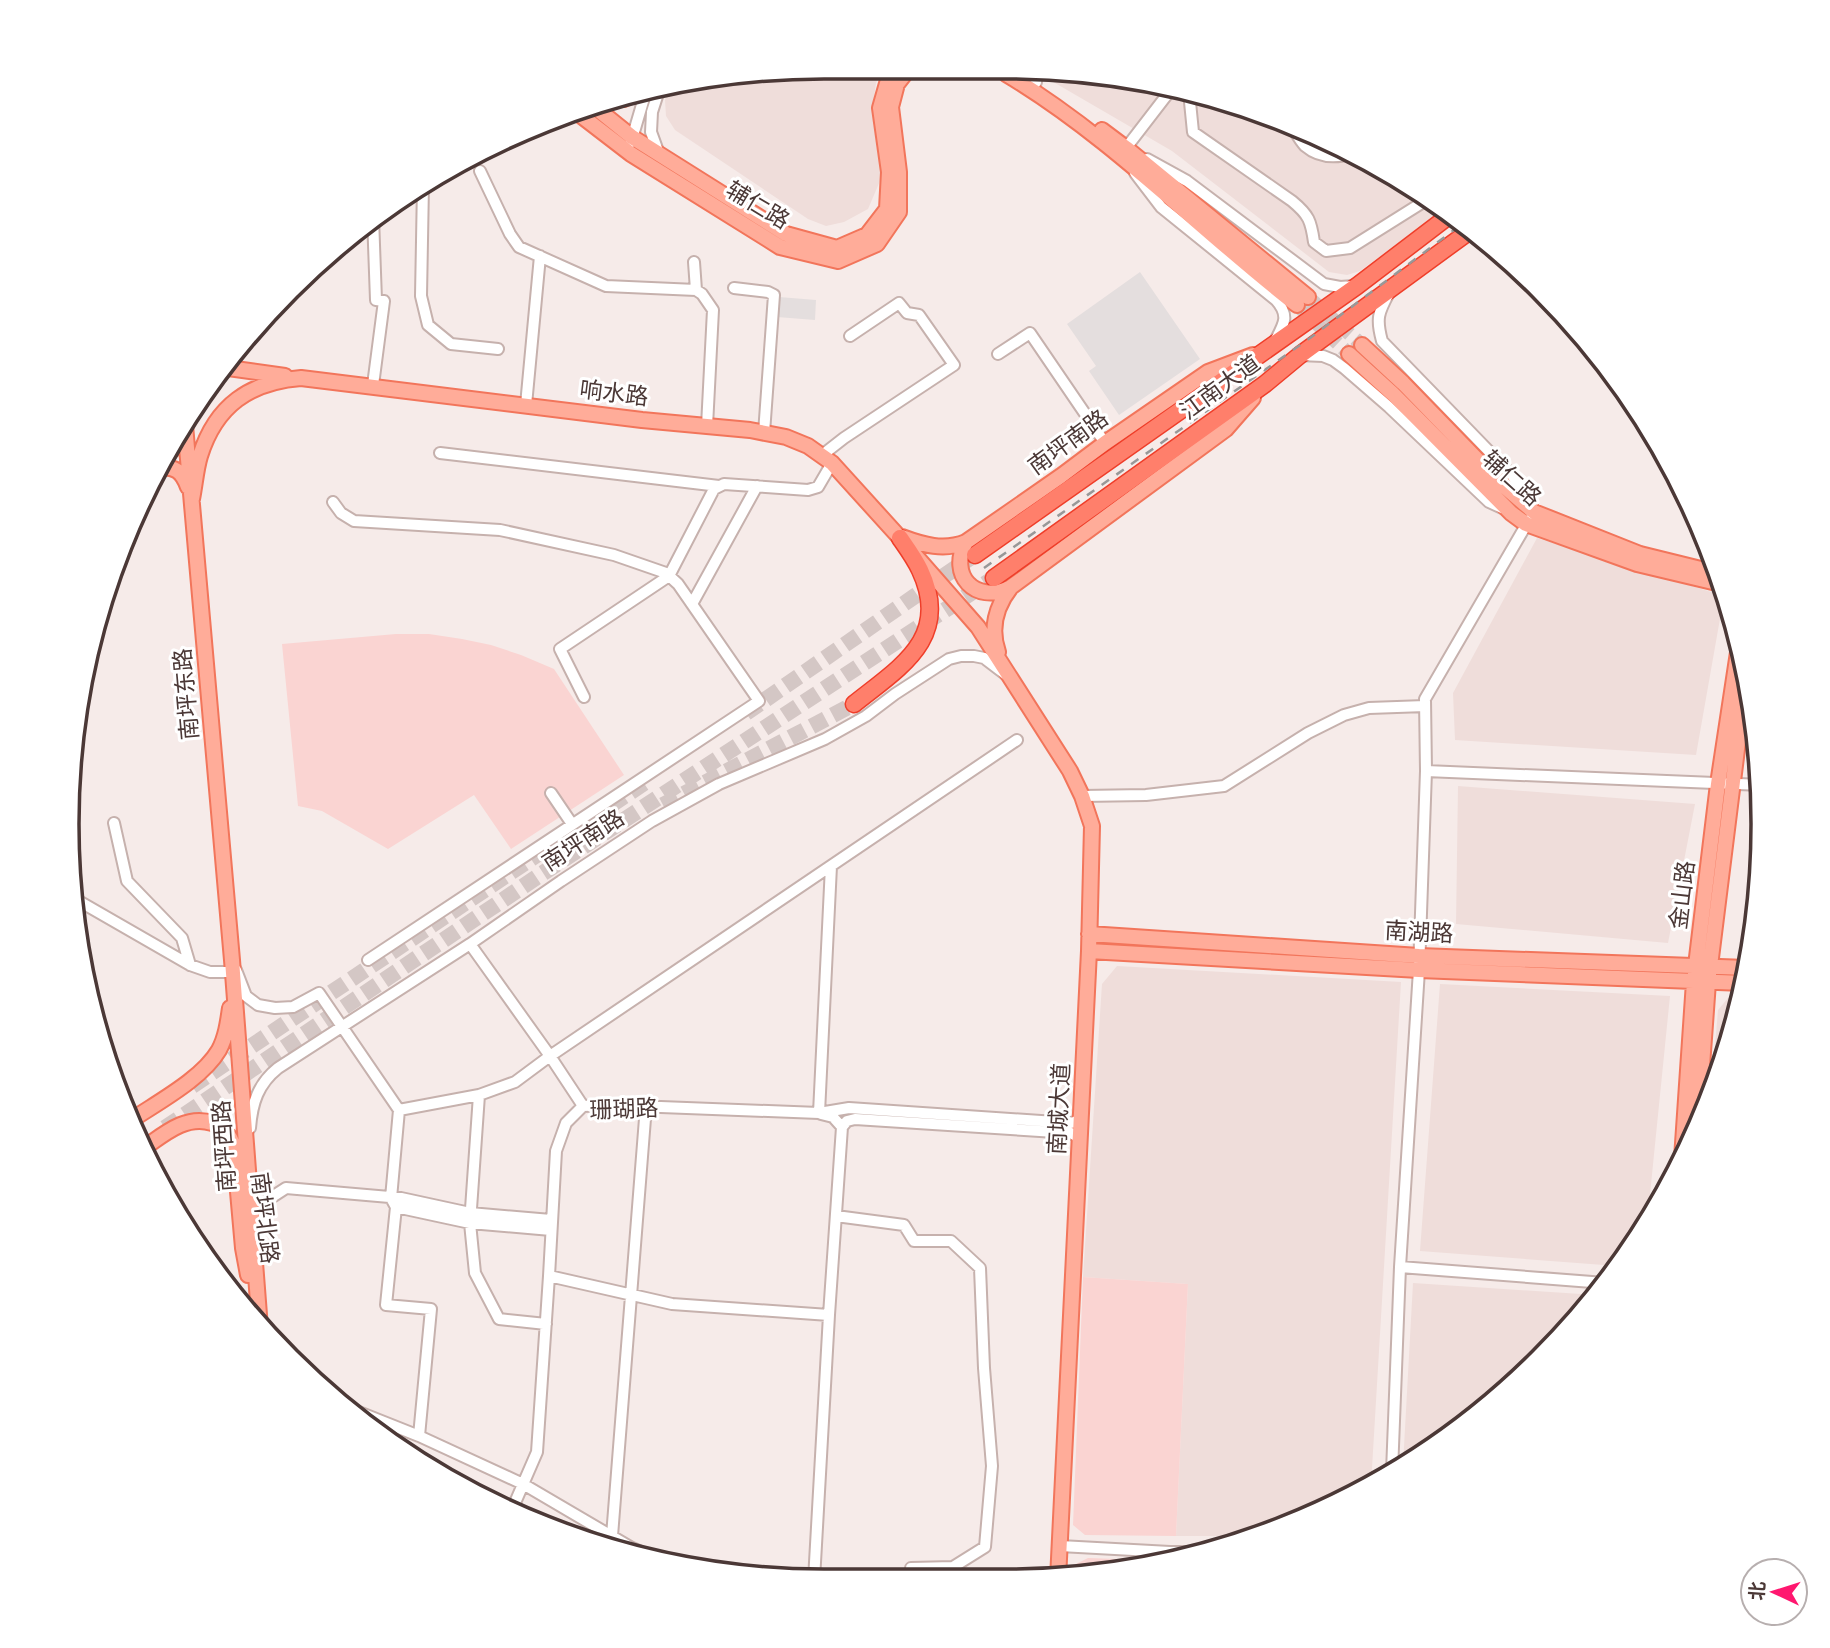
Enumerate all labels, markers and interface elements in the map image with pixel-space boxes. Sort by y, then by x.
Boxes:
street label: 辅仁路 [722,176,794,234]
street label: 江南大道 [1175,349,1265,425]
street label: 响水路 [578,376,650,410]
street label: 南坪南路 [1023,404,1113,480]
street label: 辅仁路 [1478,445,1546,511]
street label: 南坪东路 [169,647,203,741]
street label: 南坪南路 [537,804,629,876]
street label: 金山路 [1665,859,1699,931]
street label: 南湖路 [1384,917,1454,947]
street label: 南城大道 [1044,1062,1074,1156]
street label: 珊瑚路 [589,1095,659,1123]
street label: 南坪西路 [208,1099,240,1193]
street label: 南坪北路 [246,1171,284,1265]
north arrow [1739,1557,1809,1627]
text: 北 [1745,1581,1769,1601]

